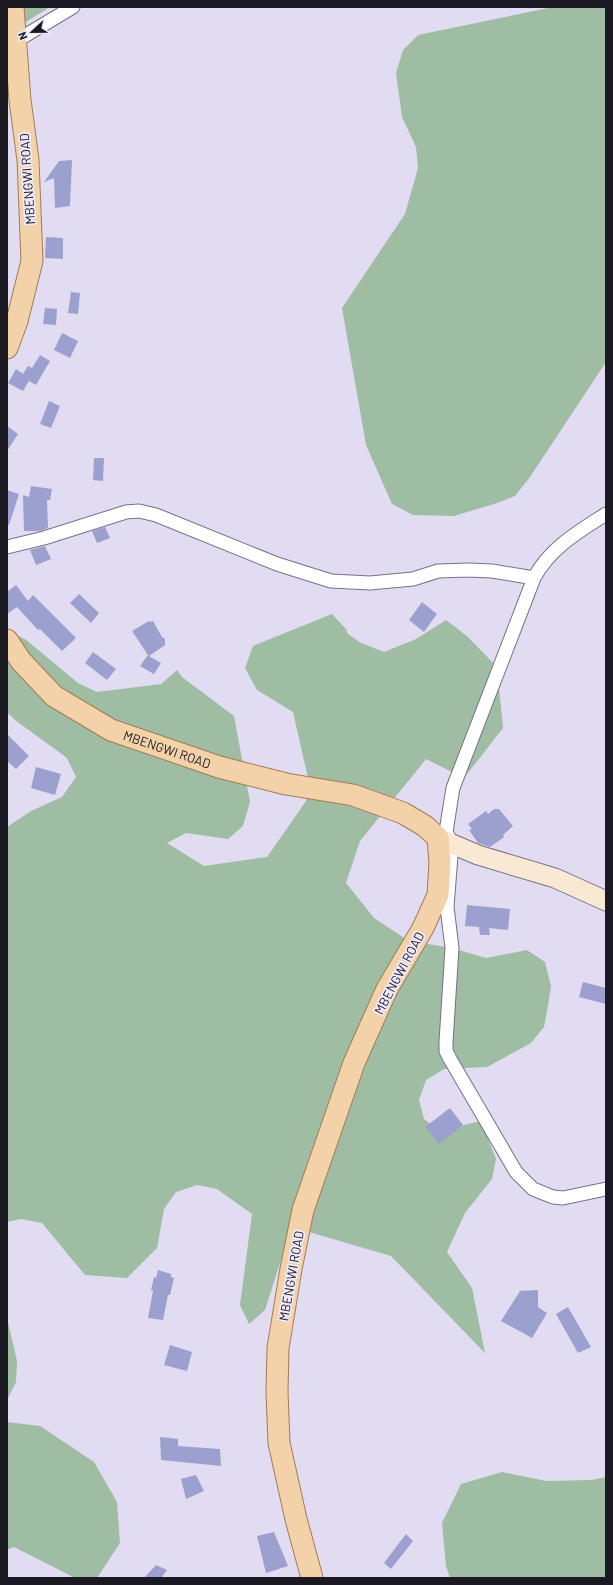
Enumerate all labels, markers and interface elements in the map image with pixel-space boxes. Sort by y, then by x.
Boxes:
north arrow [12,12,52,52]
text: N [15,30,30,42]
street label: MBENGWI ROAD [16,133,38,225]
street label: MBENGWI ROAD [121,727,213,772]
street label: MBENGWI ROAD [371,929,427,1017]
street label: MBENGWI ROAD [275,1230,307,1322]

